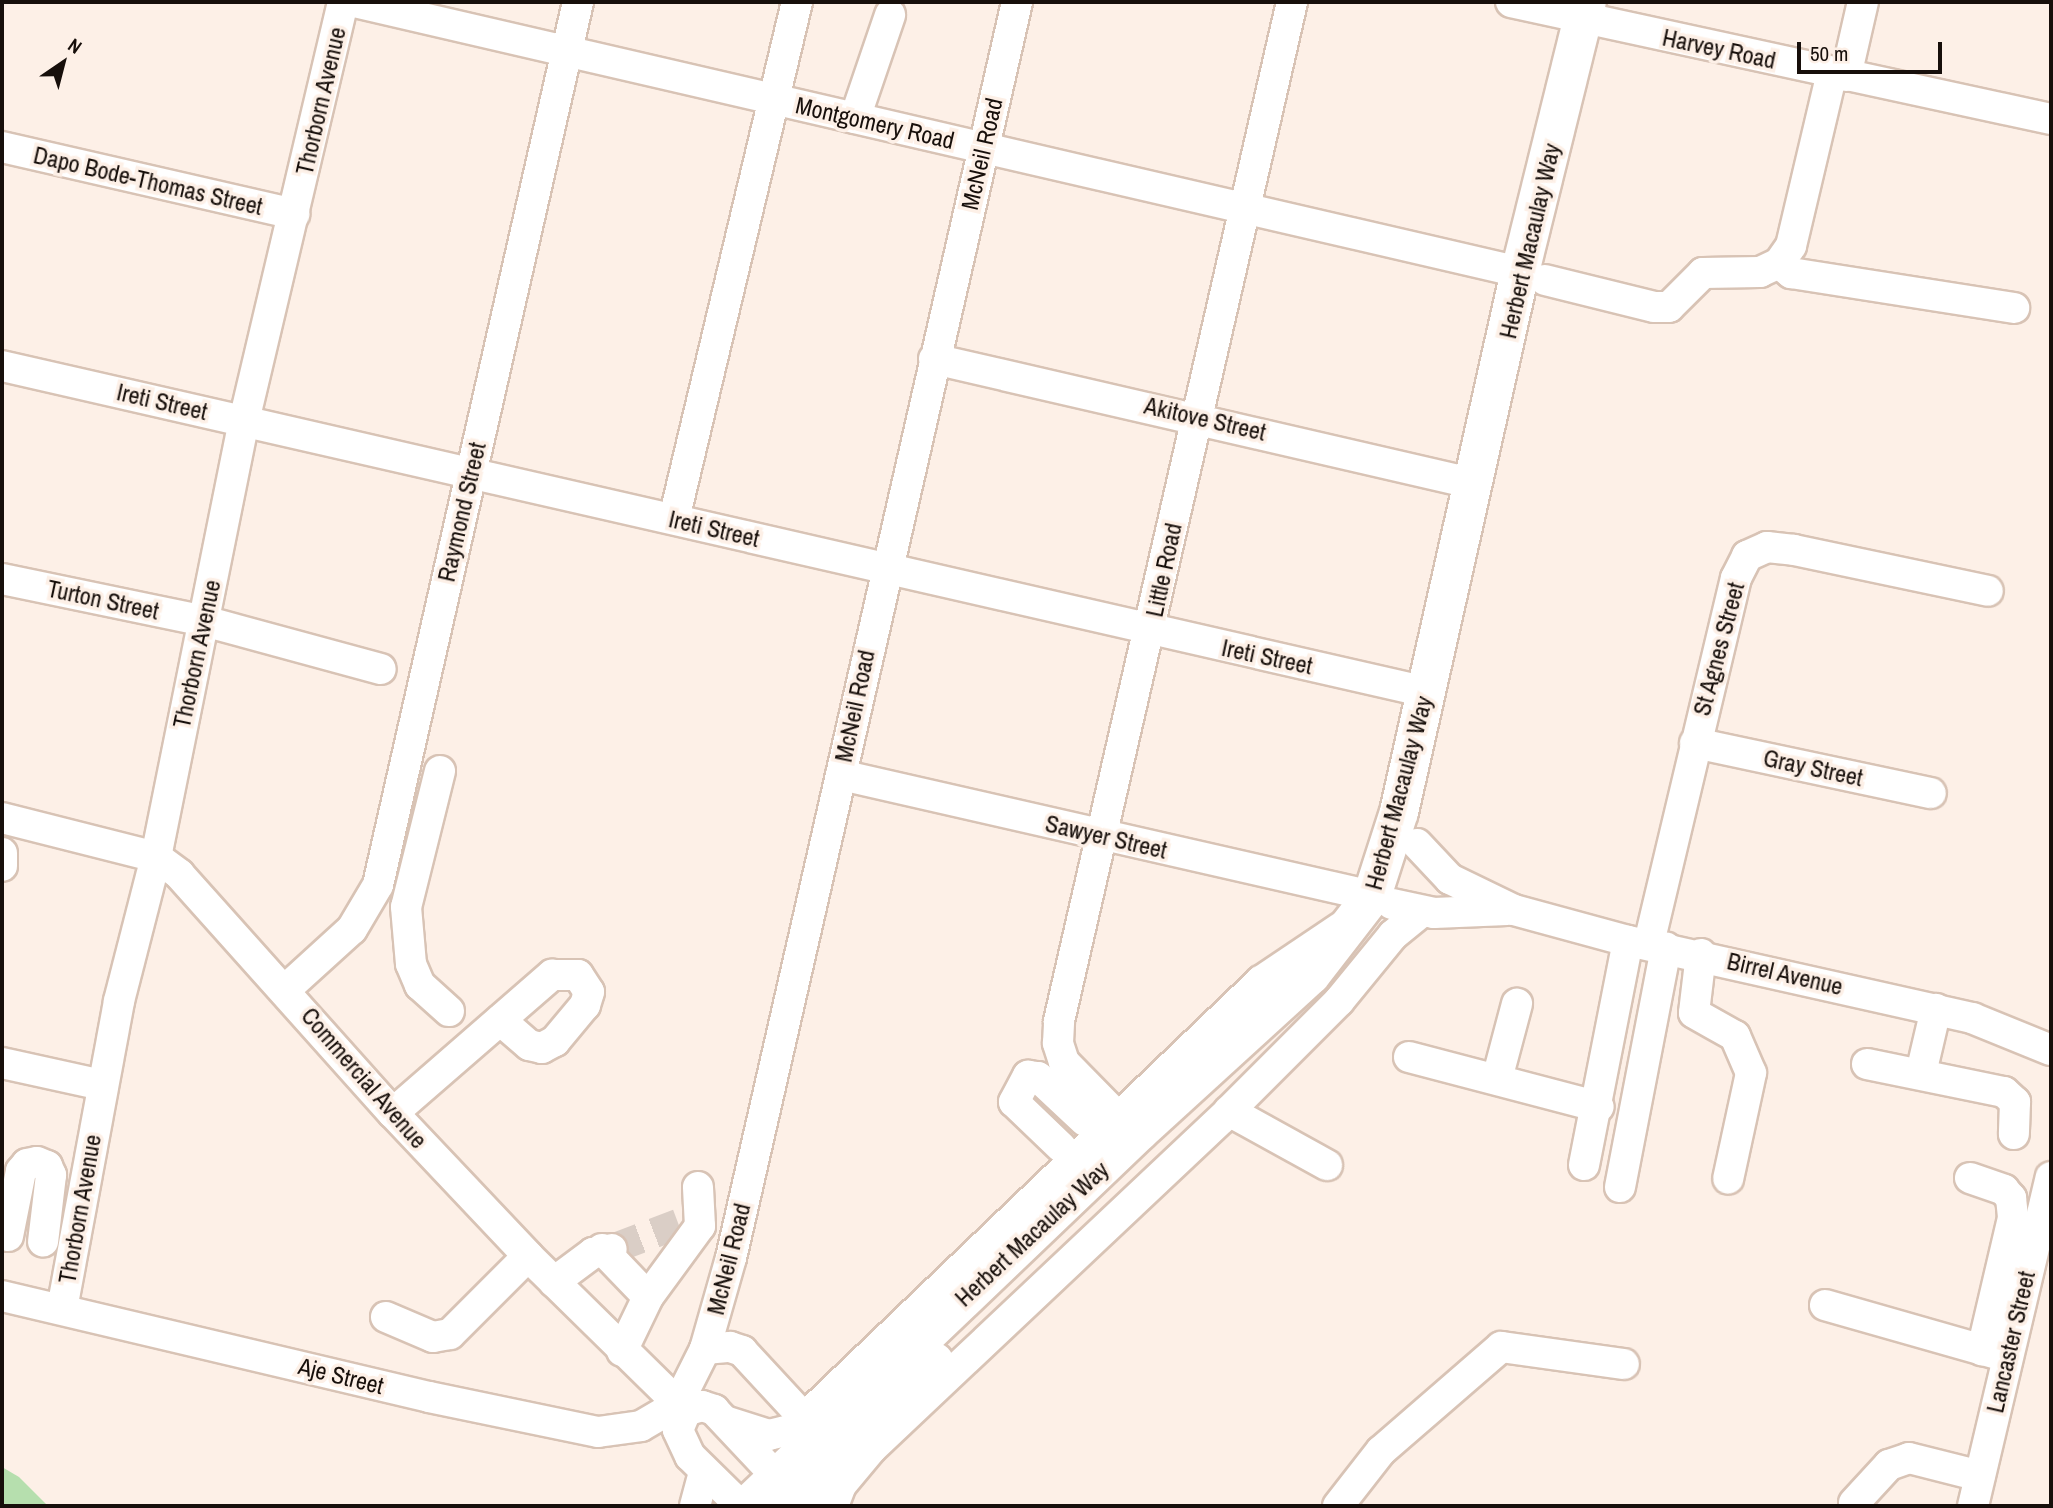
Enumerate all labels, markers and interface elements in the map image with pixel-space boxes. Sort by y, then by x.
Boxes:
street label: Harvey Road [1660,23,1778,75]
street label: Thorborn Avenue [290,24,352,178]
north arrow [28,28,98,98]
scale bar [1801,28,1946,72]
text: N [63,32,87,60]
text: 50 m [1810,39,1848,68]
street label: Montgomery Road [793,91,957,155]
street label: McNeil Road [955,95,1009,213]
street label: Dapo Bode-Thomas Street [31,141,265,221]
street label: Herbert Macaulay Way [1494,141,1566,341]
street label: Ireti Street [114,378,210,426]
street label: Akitove Street [1142,391,1268,447]
street label: Raymond Street [432,439,492,585]
street label: Ireti Street [666,505,762,553]
street label: Little Road [1140,520,1188,620]
street label: Turton Street [45,574,161,626]
street label: Thorborn Avenue [167,577,227,731]
street label: St Agnes Street [1687,579,1751,719]
street label: Ireti Street [1219,633,1315,681]
street label: McNeil Road [829,647,881,765]
street label: Herbert Macaulay Way [1359,693,1439,893]
street label: Gray Street [1761,743,1865,793]
street label: Sawyer Street [1043,809,1169,865]
street label: Birrel Avenue [1724,947,1846,1001]
street label: Commercial Avenue [295,1001,433,1155]
street label: Thorborn Avenue [53,1132,107,1286]
street label: Herbert Macaulay Way [949,1155,1115,1313]
street label: McNeil Road [701,1200,757,1318]
street label: Lancaster Street [1981,1268,2041,1416]
street label: Aje Street [296,1352,386,1400]

